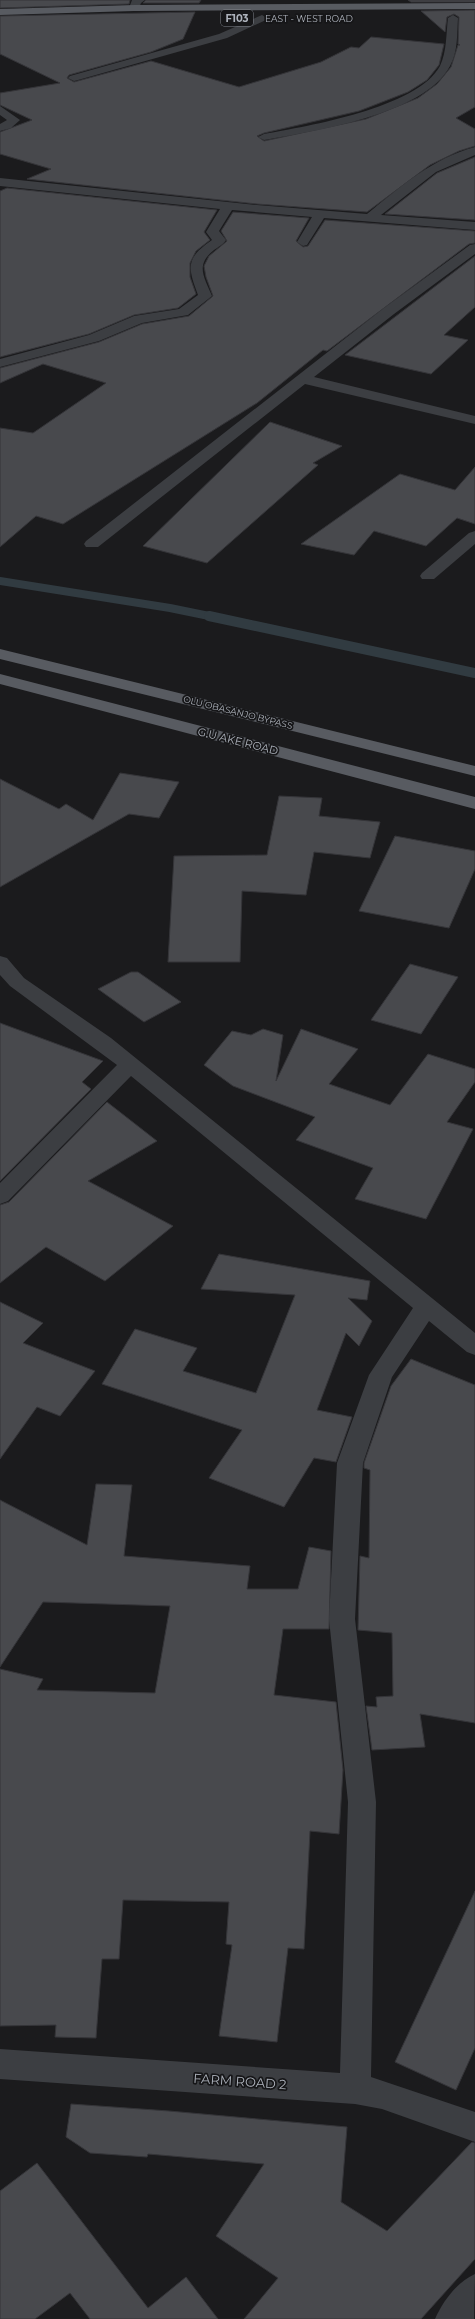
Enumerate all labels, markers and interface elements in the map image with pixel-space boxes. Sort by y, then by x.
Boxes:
road number: F103 [221,10,253,26]
street label: EAST - WEST ROAD [265,13,353,24]
street label: OLU OBASANJO BYPASS [182,693,294,731]
street label: G.U AKE ROAD [196,724,280,758]
street label: FARM ROAD 2 [193,2070,287,2092]

